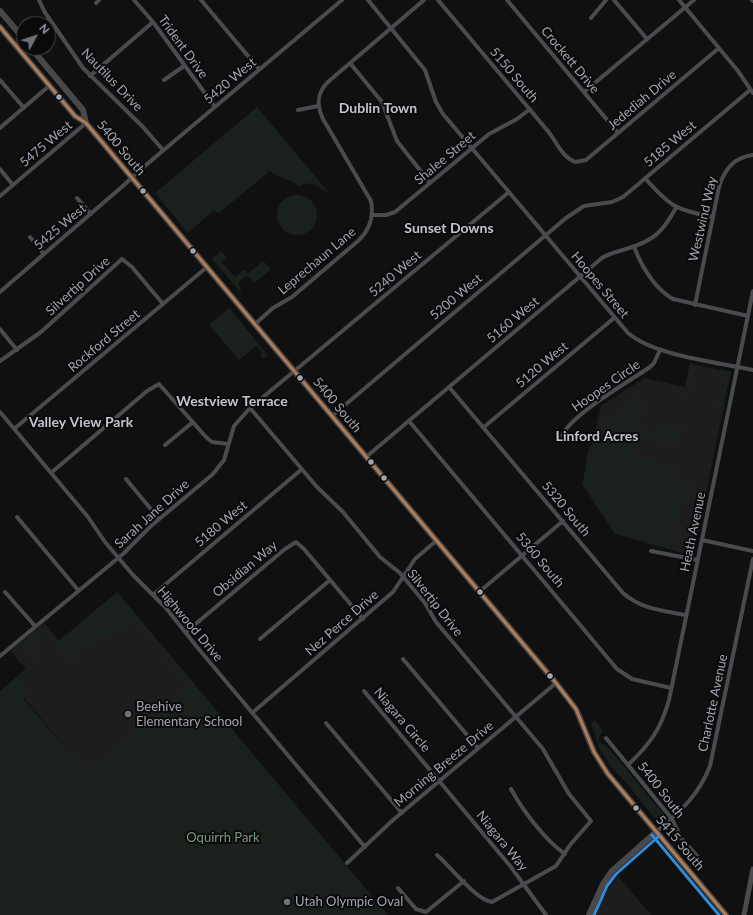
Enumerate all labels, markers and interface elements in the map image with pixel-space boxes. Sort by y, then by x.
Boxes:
street label: Trident Drive [155,12,211,82]
north arrow [16,16,56,56]
text: N [37,21,53,36]
street label: Crockett Drive [537,23,603,97]
street label: 5150 South [486,44,542,106]
street label: Nautilus Drive [78,45,146,115]
street label: 5420 West [201,55,259,107]
street label: Jedediah Drive [605,67,679,133]
unlabelled marker [54,92,64,102]
district label: Dublin Town [339,100,417,116]
street label: 5400 South [93,117,149,179]
street label: 5475 West [17,118,75,170]
street label: 5185 West [641,118,699,170]
street label: Shalee Street [411,128,479,188]
street label: Westwind Way [686,175,720,263]
unlabelled marker [138,186,148,196]
street label: 5425 West [31,201,89,253]
district label: Sunset Downs [404,220,494,236]
street label: Leprechaun Lane [275,224,359,298]
unlabelled marker [188,246,198,256]
street label: 5240 West [366,248,424,300]
street label: Hoopes Street [568,249,632,321]
street label: Silvertip Drive [43,253,113,319]
street label: 5200 West [427,271,485,323]
street label: 5160 West [484,294,542,346]
street label: Rockford Street [65,306,143,376]
street label: 5120 West [513,339,571,391]
street label: Hoopes Circle [569,357,643,415]
unlabelled marker [295,373,305,383]
street label: 5400 South [309,374,365,436]
district label: Westview Terrace [176,393,288,409]
district label: Valley View Park [29,414,133,430]
district label: Linford Acres [556,428,638,444]
unlabelled marker [366,457,376,467]
unlabelled marker [379,473,389,483]
street label: Sarah Jane Drive [111,476,193,552]
street label: 5320 South [538,478,594,540]
street label: Heath Avenue [677,491,709,573]
street label: 5180 West [192,498,250,550]
street label: 5360 South [512,529,568,591]
street label: Obsidian Way [210,537,280,601]
street label: Silvertip Drive [404,566,466,640]
street label: Highwood Drive [154,583,226,665]
street label: Nez Perce Drive [302,587,382,659]
unlabelled marker [475,587,485,597]
street label: Charlotte Avenue [695,653,731,753]
unlabelled marker [545,671,555,681]
street label: Niagara Circle [370,685,434,755]
place label: Beehive Elementary School [136,699,242,730]
marker: Beehive Elementary School [123,709,133,719]
street label: Morning Breeze Drive [391,718,497,810]
street label: 5400 South [634,759,688,821]
unlabelled marker [631,803,641,813]
street label: Niagara Way [473,808,531,874]
street label: 5415 South [652,812,708,874]
park label: Oquirrh Park [186,830,260,846]
place label: Utah Olympic Oval [295,894,403,910]
marker: Utah Olympic Oval [282,897,292,907]

